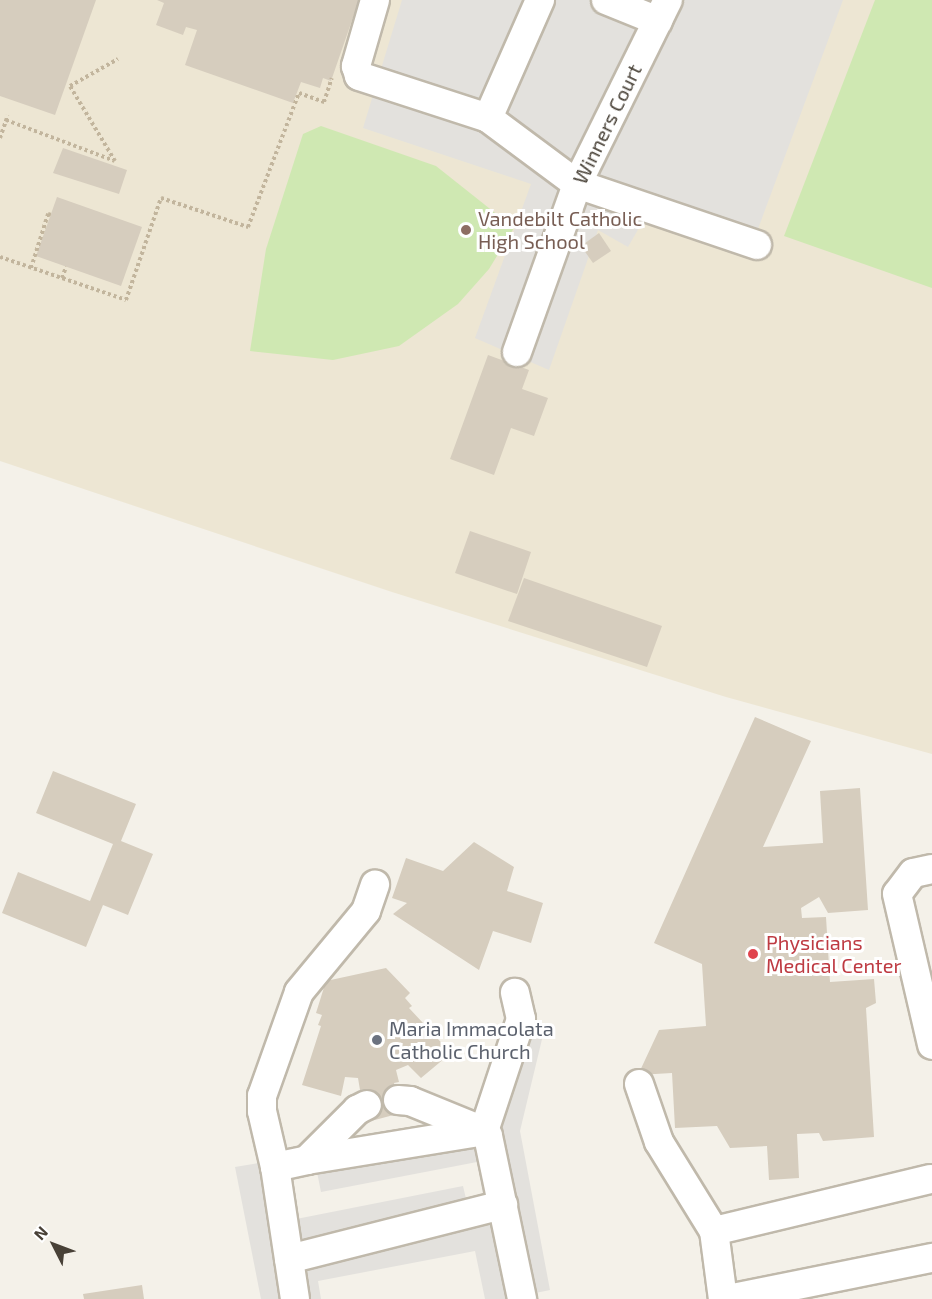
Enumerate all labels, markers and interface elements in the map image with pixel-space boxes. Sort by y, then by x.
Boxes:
street label: Winners Court [568,60,646,188]
place label: Vandebilt Catholic High School [478,207,642,254]
marker: Vandebilt Catholic High School [459,223,473,237]
place label: Physicians Medical Center [766,930,902,977]
marker: Physicians Medical Center [744,945,762,963]
place label: Maria Immacolata Catholic Church [389,1016,554,1063]
marker: Maria Immacolata Catholic Church [370,1033,384,1047]
north arrow [24,1215,84,1275]
text: N [29,1222,51,1243]

